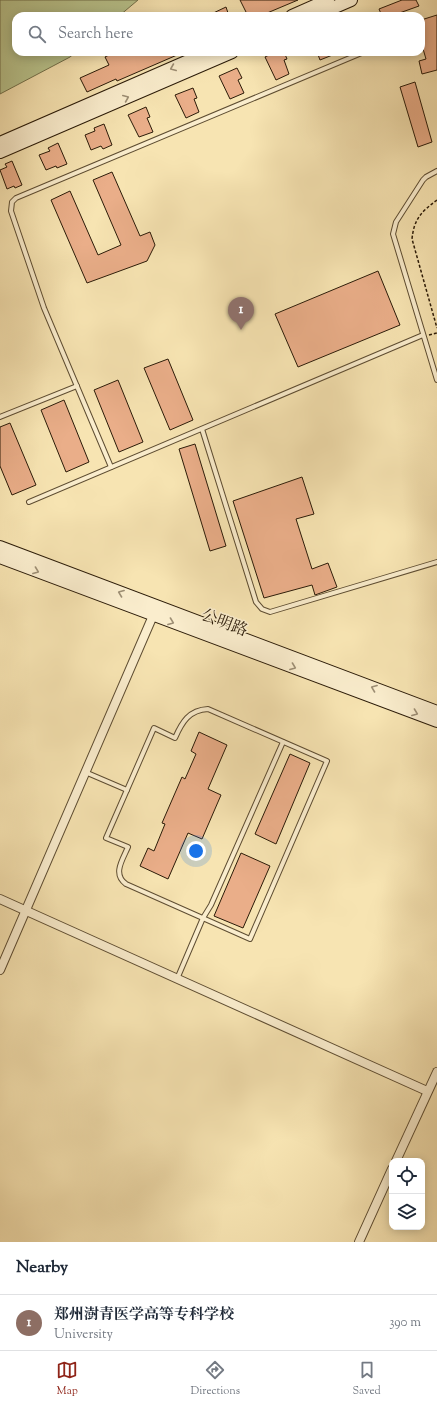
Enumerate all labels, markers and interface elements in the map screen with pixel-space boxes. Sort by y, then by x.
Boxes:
search box [12,12,425,56]
icon: search [26,23,48,45]
text: Search here [58,24,133,45]
one-way arrow [170,63,177,71]
one-way arrow [121,95,129,103]
pin: 1 [228,297,254,330]
one-way arrow [33,566,40,574]
one-way arrow [118,590,125,598]
street label: 公明路 [197,605,251,643]
one-way arrow [168,617,175,625]
one-way arrow [289,663,296,671]
one-way arrow [371,684,378,693]
one-way arrow [411,708,418,717]
your location [186,841,206,861]
map controls [389,1158,425,1230]
button: locate [389,1158,425,1194]
button: layers [389,1194,425,1230]
text: Nearby [16,1256,68,1280]
text: 郑州澍青医学高等专科学校 [54,1305,234,1326]
text: 1 [27,1314,31,1332]
text: 390 m [389,1314,421,1332]
text: University [54,1326,113,1344]
tab: Map [56,1359,78,1399]
tab: Directions [191,1359,240,1399]
tab: Saved [353,1359,381,1399]

